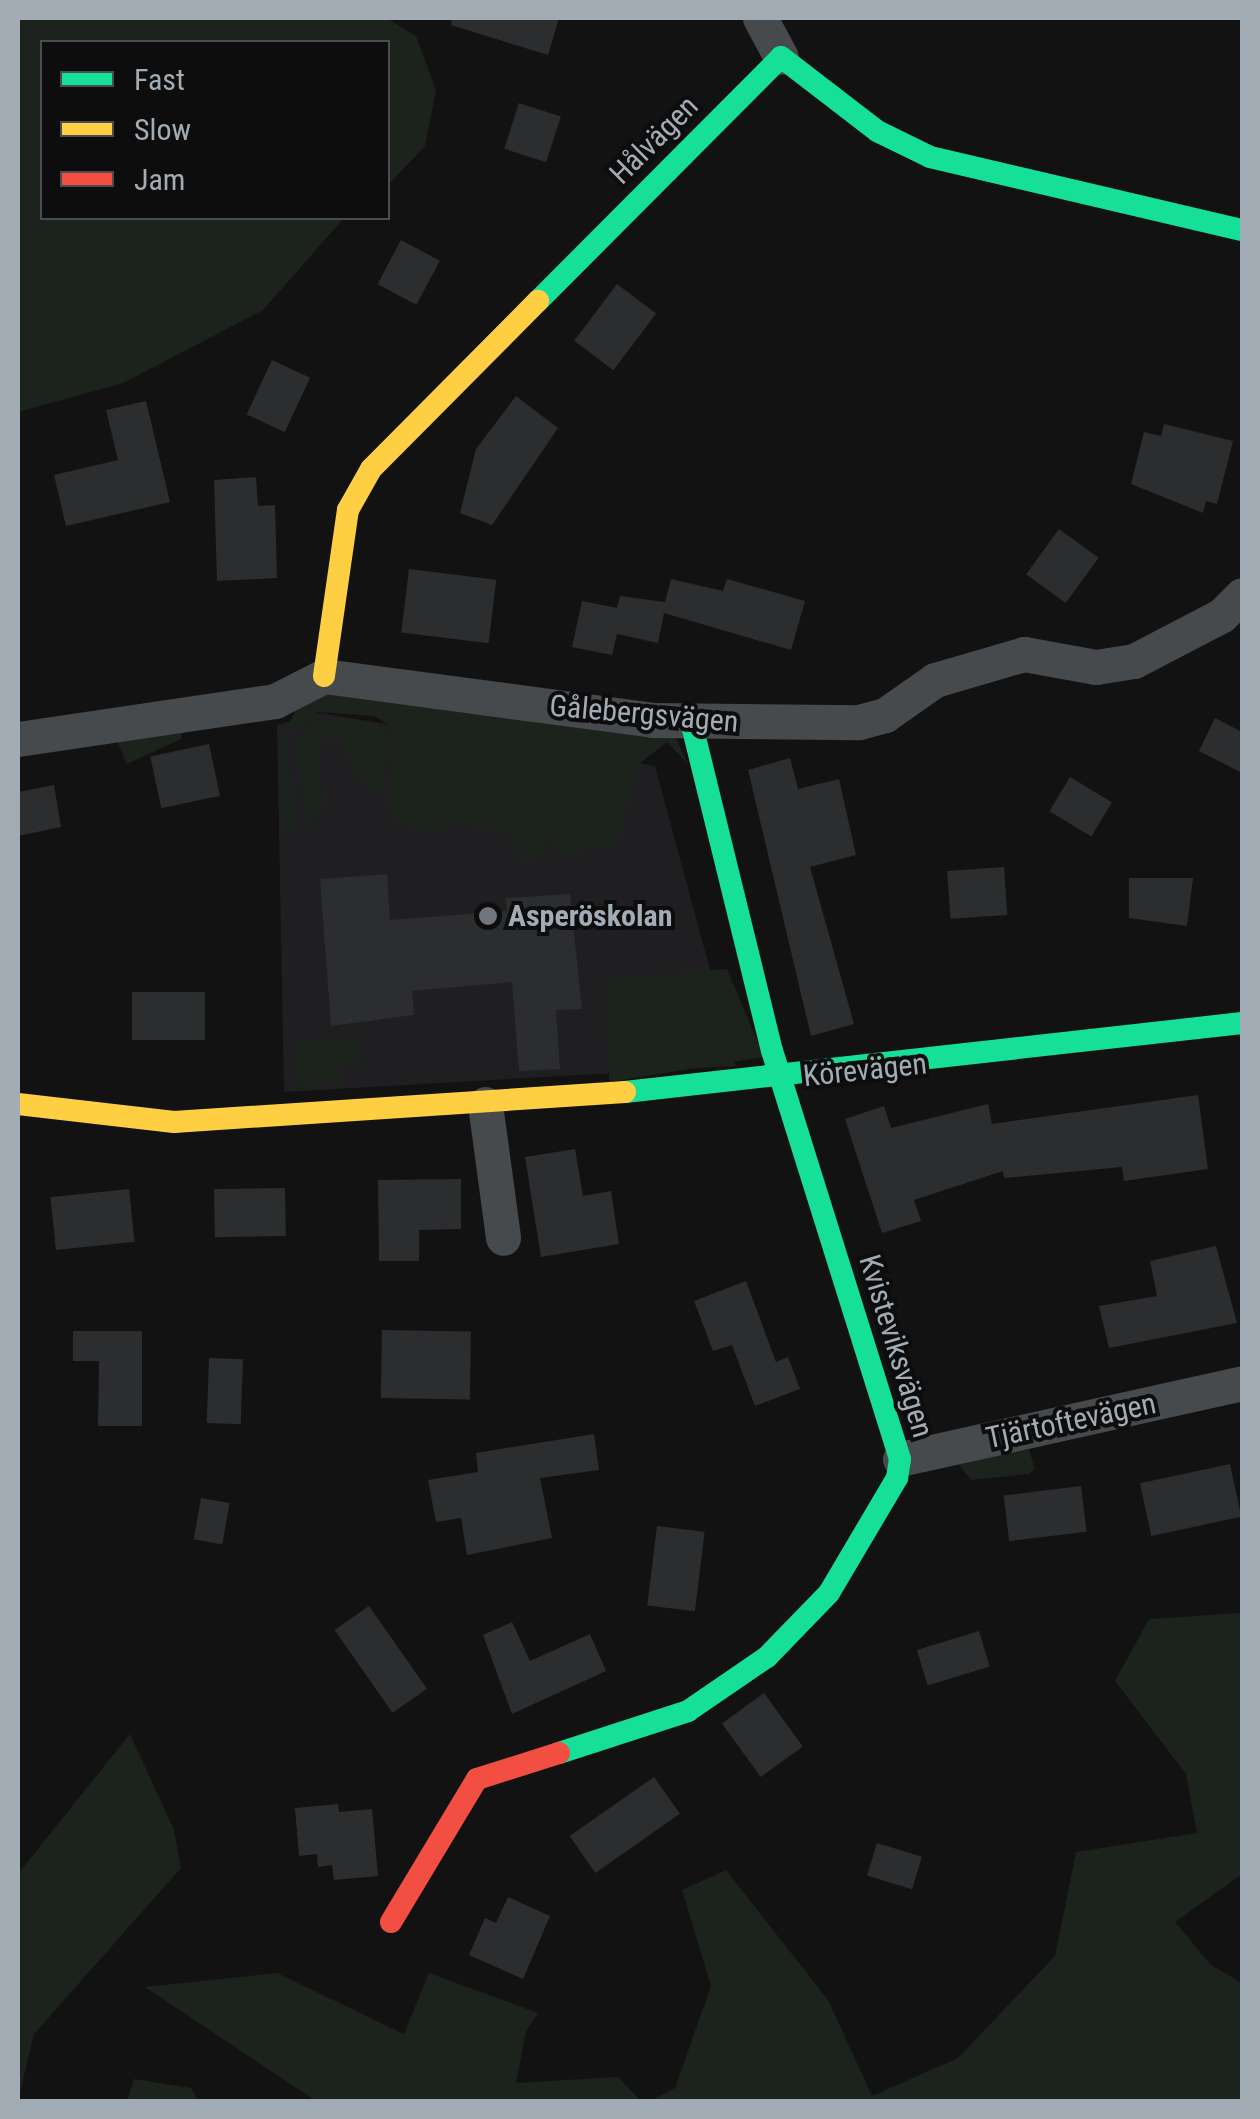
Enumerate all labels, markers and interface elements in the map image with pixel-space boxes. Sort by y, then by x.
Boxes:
legend [40,40,390,220]
text: Fast [134,62,185,97]
street label: Hålvägen [602,88,706,192]
text: Slow [134,112,191,147]
text: Jam [134,162,185,197]
street label: Gålebergsvägen [548,688,740,740]
place label: Asperöskolan [508,898,672,934]
marker: Asperöskolan [477,905,499,927]
street label: Körevägen [801,1046,929,1094]
street label: Kvisteviksvägen [851,1250,941,1442]
street label: Tjärtoftevägen [983,1385,1159,1457]

